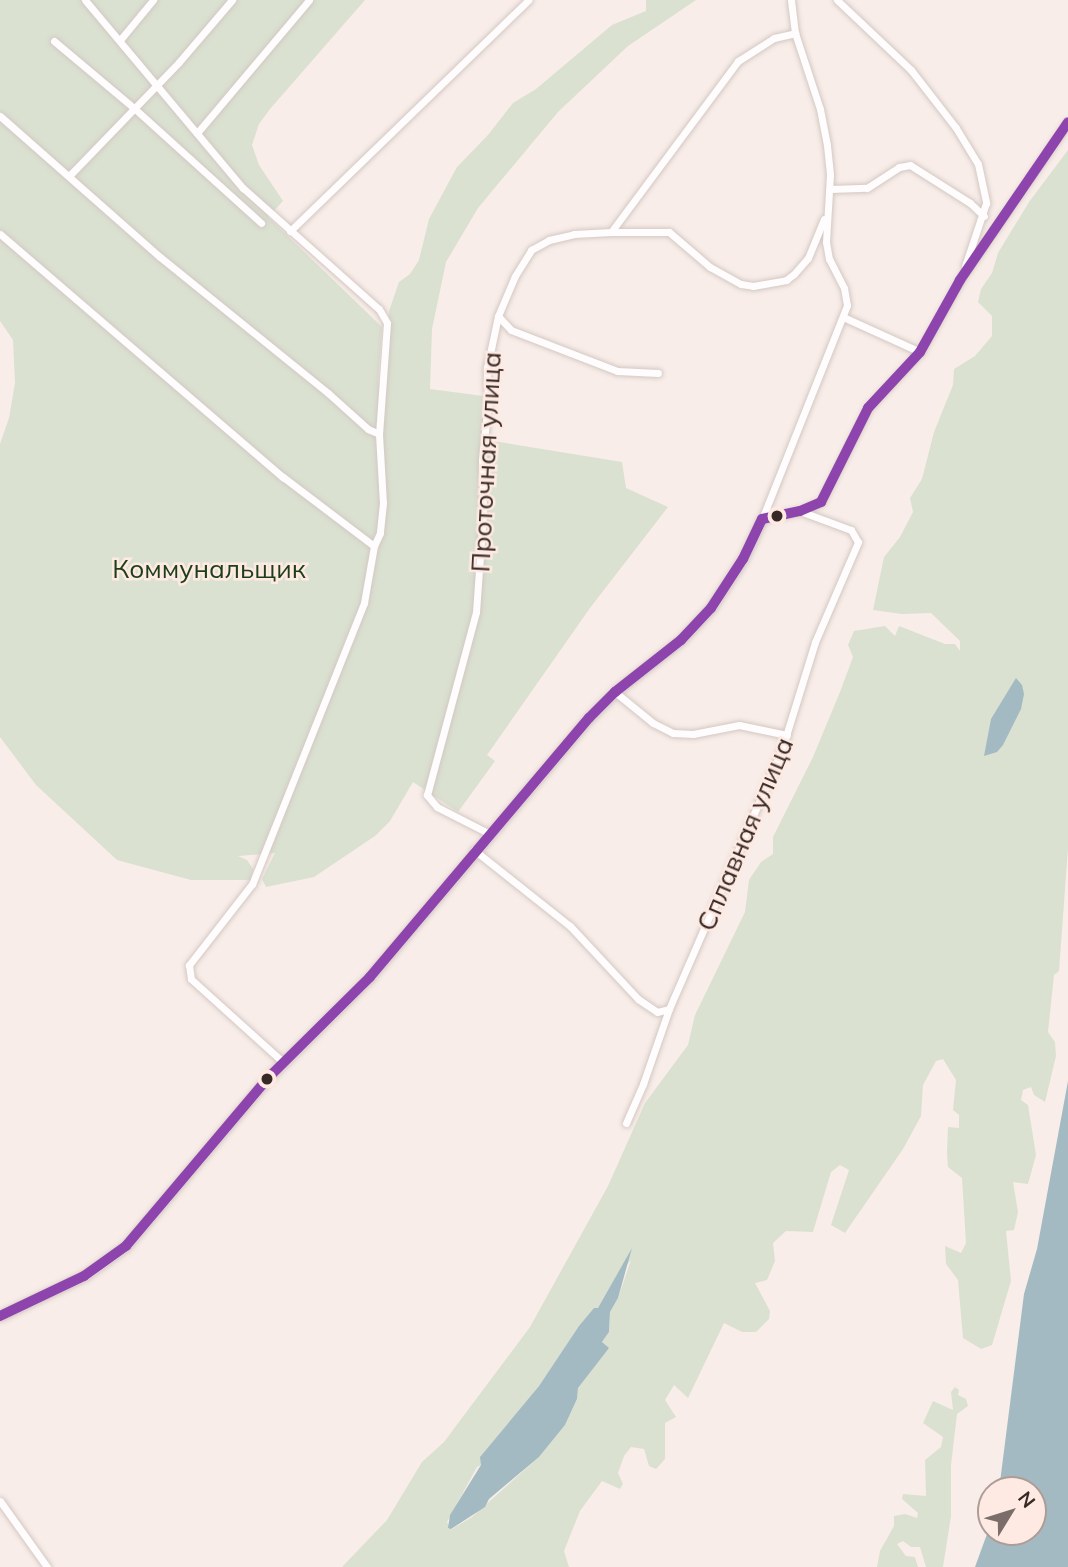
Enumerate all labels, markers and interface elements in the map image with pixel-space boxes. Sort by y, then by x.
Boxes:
street label: Проточная улица [465,351,507,573]
unlabelled marker [770,509,784,523]
park label: Коммунальщик [112,553,306,585]
street label: Сплавная улица [690,733,800,935]
unlabelled marker [260,1072,274,1086]
north arrow [977,1476,1047,1546]
text: N [1013,1486,1041,1512]

